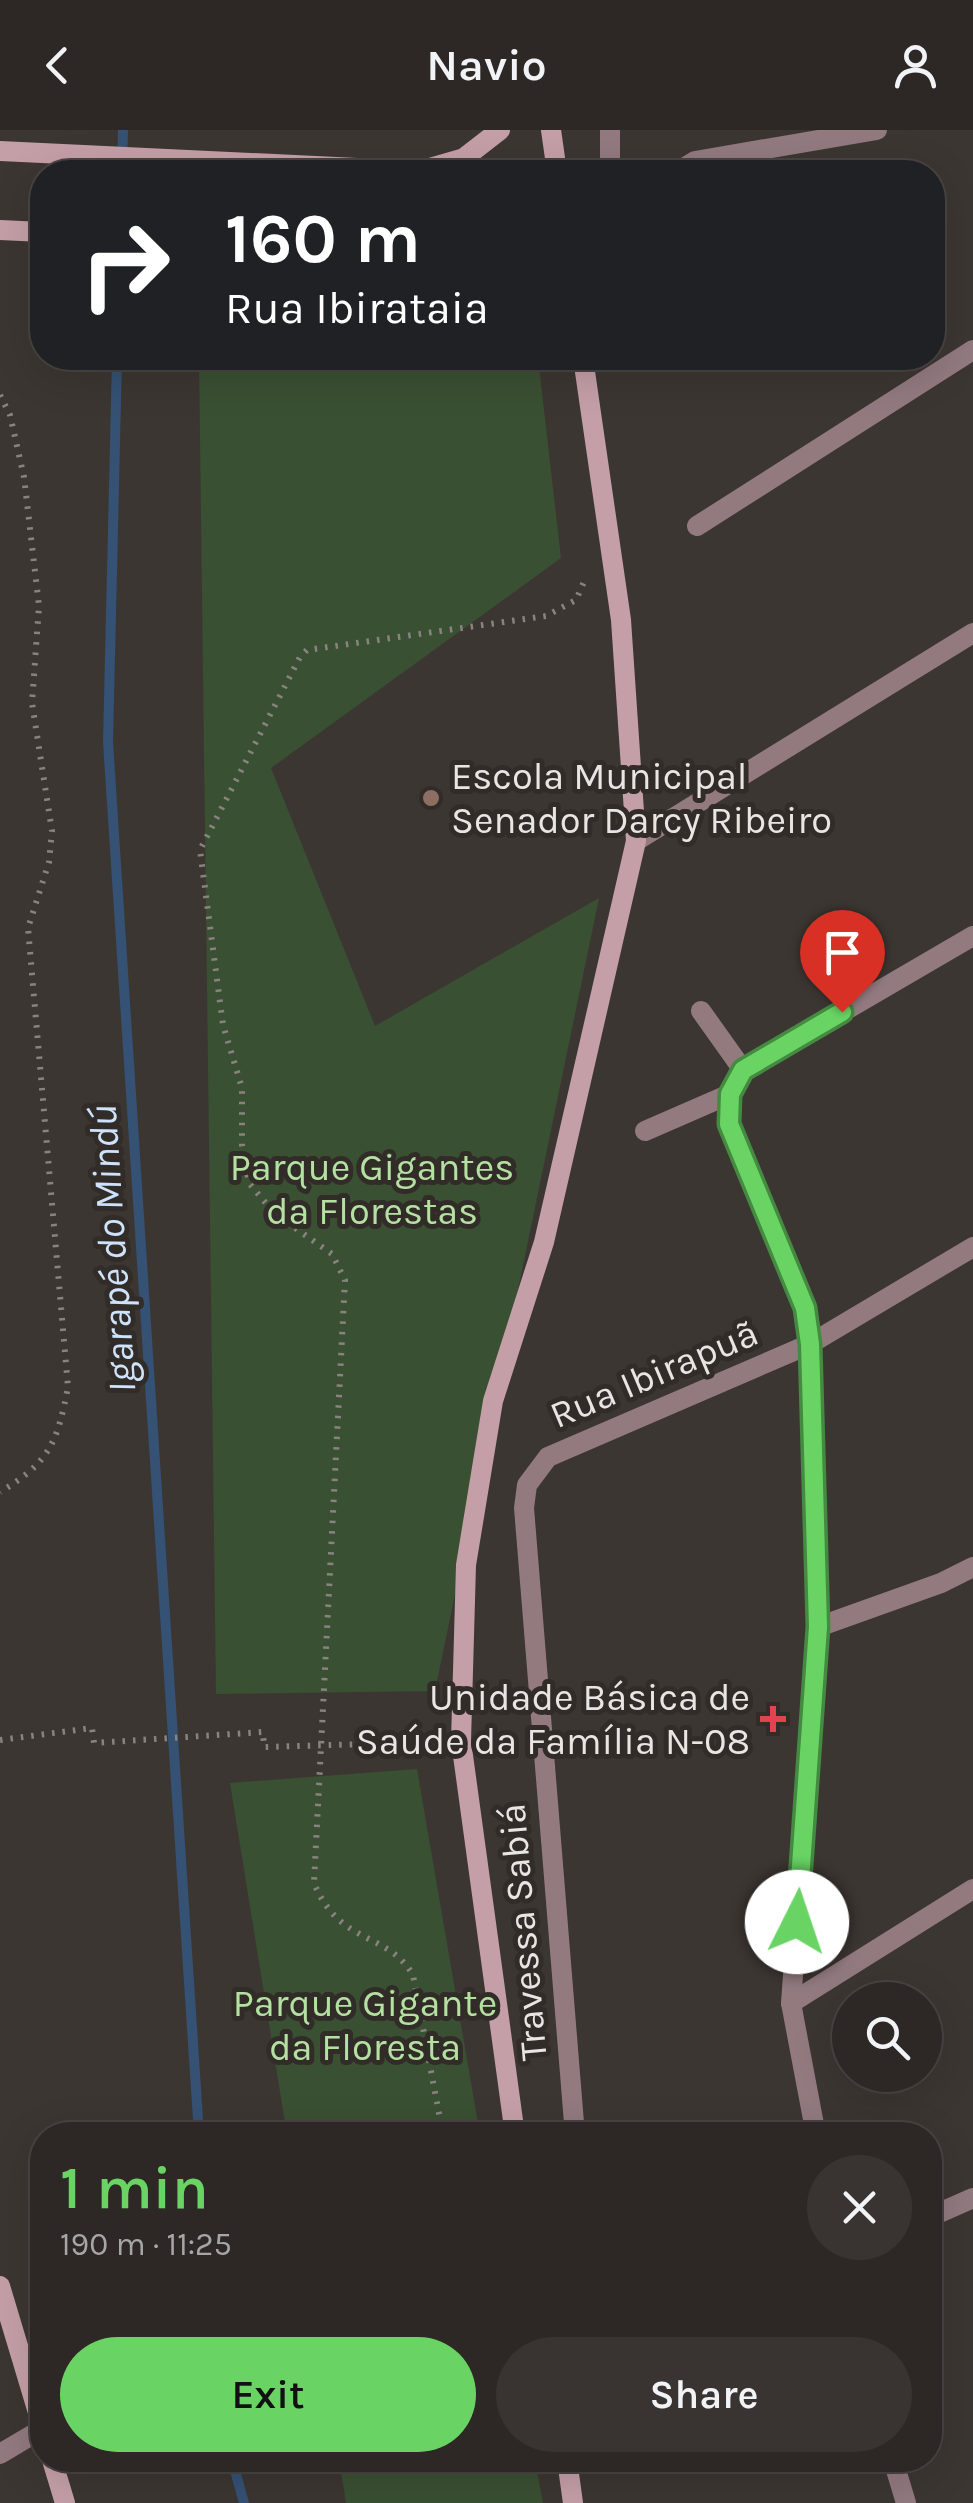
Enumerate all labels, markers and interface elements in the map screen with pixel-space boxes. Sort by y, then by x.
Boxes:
icon: back [30,38,85,93]
icon: person [888,38,943,93]
text: Navio [426,39,547,91]
text: 160 m [225,198,421,280]
icon: right [60,200,190,330]
text: Rua Ibirataia [225,282,489,334]
place label: Escola Municipal Senador Darcy Ribeiro [451,754,832,843]
marker: Escola Municipal Senador Darcy Ribeiro [420,787,442,809]
pin [800,910,885,1013]
icon: arrive [815,925,870,980]
water label: Igarapé do Mindú [78,1103,146,1395]
park label: Parque Gigantes da Florestas [230,1145,514,1234]
street label: Rua Ibirapuã [543,1310,765,1438]
place label: Unidade Básica de Saúde da Família N-08 [356,1675,750,1764]
marker: Unidade Básica de Saúde da Família N-08 [760,1706,786,1732]
street label: Travessa Sabiá [489,1802,557,2062]
position arrow [745,1870,849,1974]
park label: Parque Gigante da Floresta [233,1981,497,2070]
map controls [832,1982,942,2092]
button: search [832,1982,942,2092]
text: 1 min [60,2153,209,2223]
button: close [807,2155,912,2260]
text: 190 m · 11:25 [60,2226,232,2263]
button: Exit [60,2337,476,2452]
button: Share [496,2337,912,2452]

